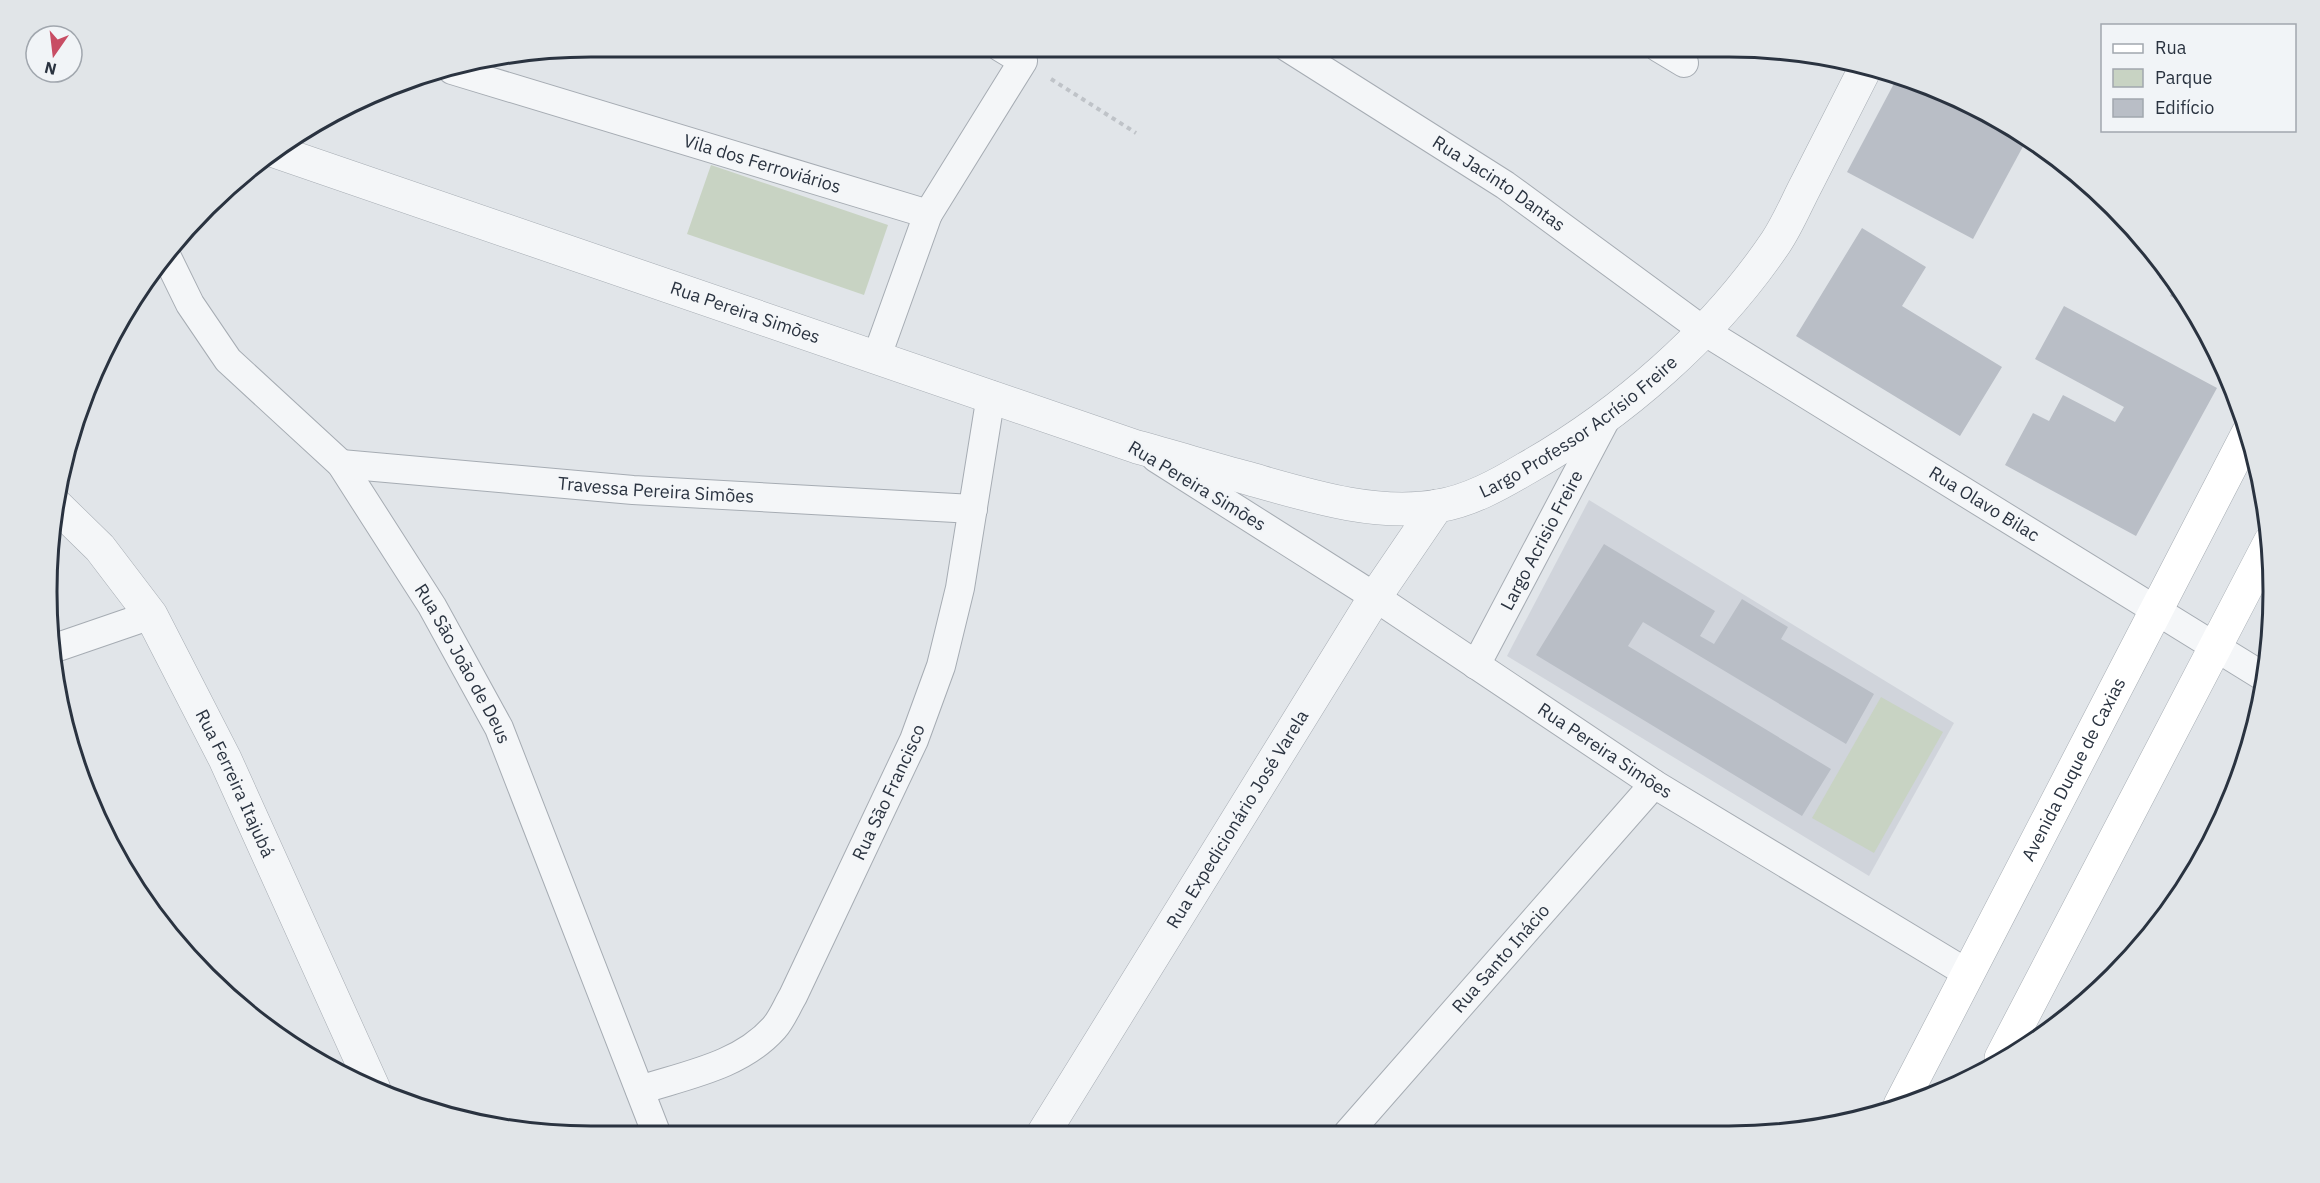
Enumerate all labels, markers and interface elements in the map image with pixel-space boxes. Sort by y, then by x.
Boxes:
north arrow [24,24,84,84]
legend [2101,24,2296,132]
text: Rua [2155,36,2187,59]
text: N [42,57,58,80]
text: Parque [2155,66,2213,89]
text: Edifício [2155,96,2214,119]
street label: Vila dos Ferroviários [681,129,844,198]
street label: Rua Jacinto Dantas [1428,130,1570,236]
street label: Rua Pereira Simões [667,276,823,348]
street label: Largo Professor Acrísio Freire [1475,351,1682,503]
street label: Rua Pereira Simões [1124,435,1270,536]
street label: Rua Olavo Bilac [1925,461,2044,546]
street label: Largo Acrisio Freire [1495,466,1588,614]
street label: Travessa Pereira Simões [557,471,755,508]
street label: Rua São João de Deus [410,579,516,747]
street label: Avenida Duque de Caxias [2016,673,2130,865]
street label: Rua Pereira Simões [1533,697,1677,803]
street label: Rua Ferreira Itajubá [190,705,280,861]
street label: Rua Expedicionário José Varela [1161,705,1314,933]
street label: Rua São Francisco [847,721,930,864]
street label: Rua Santo Inácio [1447,899,1554,1017]

